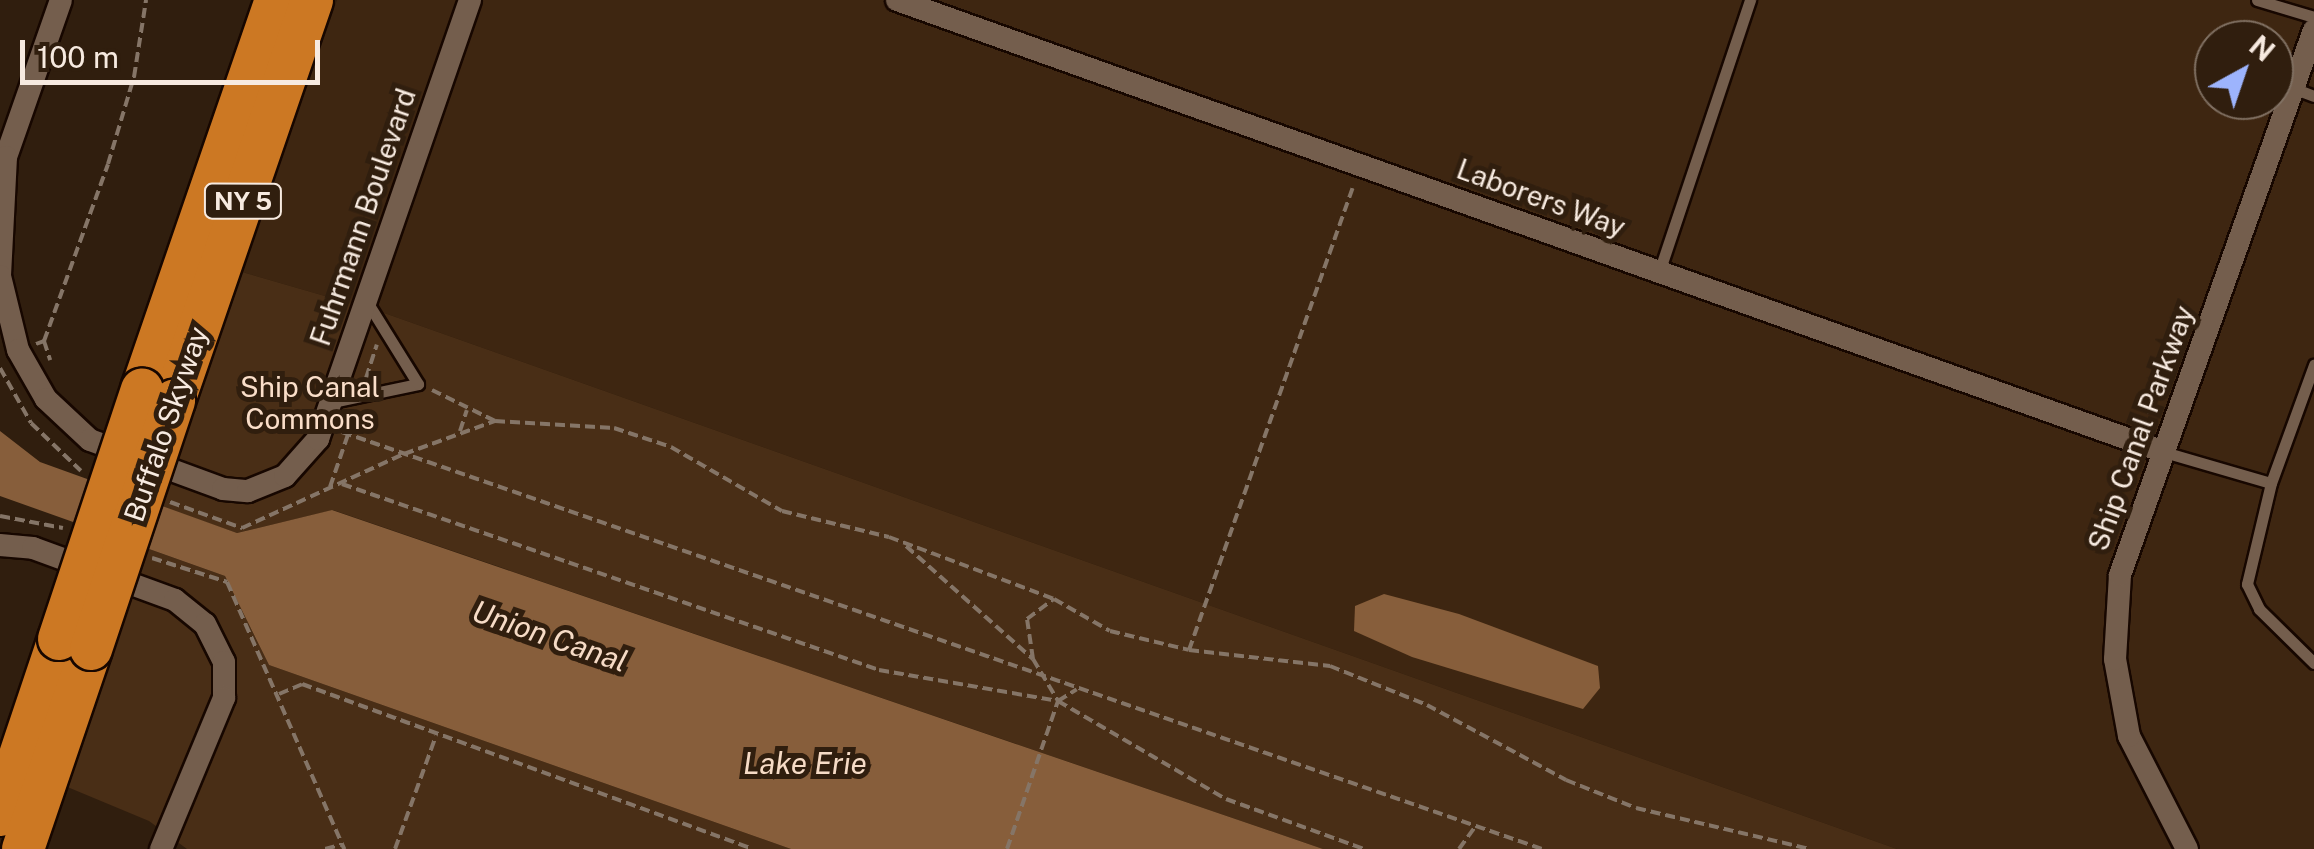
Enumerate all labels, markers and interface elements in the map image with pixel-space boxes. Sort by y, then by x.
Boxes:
scale bar [25,20,325,82]
north arrow [2194,20,2294,120]
text: N [2243,28,2281,68]
text: 100 m [37,39,119,75]
street label: Fuhrmann Boulevard [303,84,423,350]
street label: Laborers Way [1452,152,1630,244]
road number: NY 5 [203,181,283,221]
street label: Ship Canal Parkway [2081,301,2201,555]
street label: Buffalo Skyway [117,322,215,526]
park label: Ship Canal Commons [240,370,380,436]
water label: Union Canal [468,593,632,679]
water label: Lake Erie [743,745,867,781]

